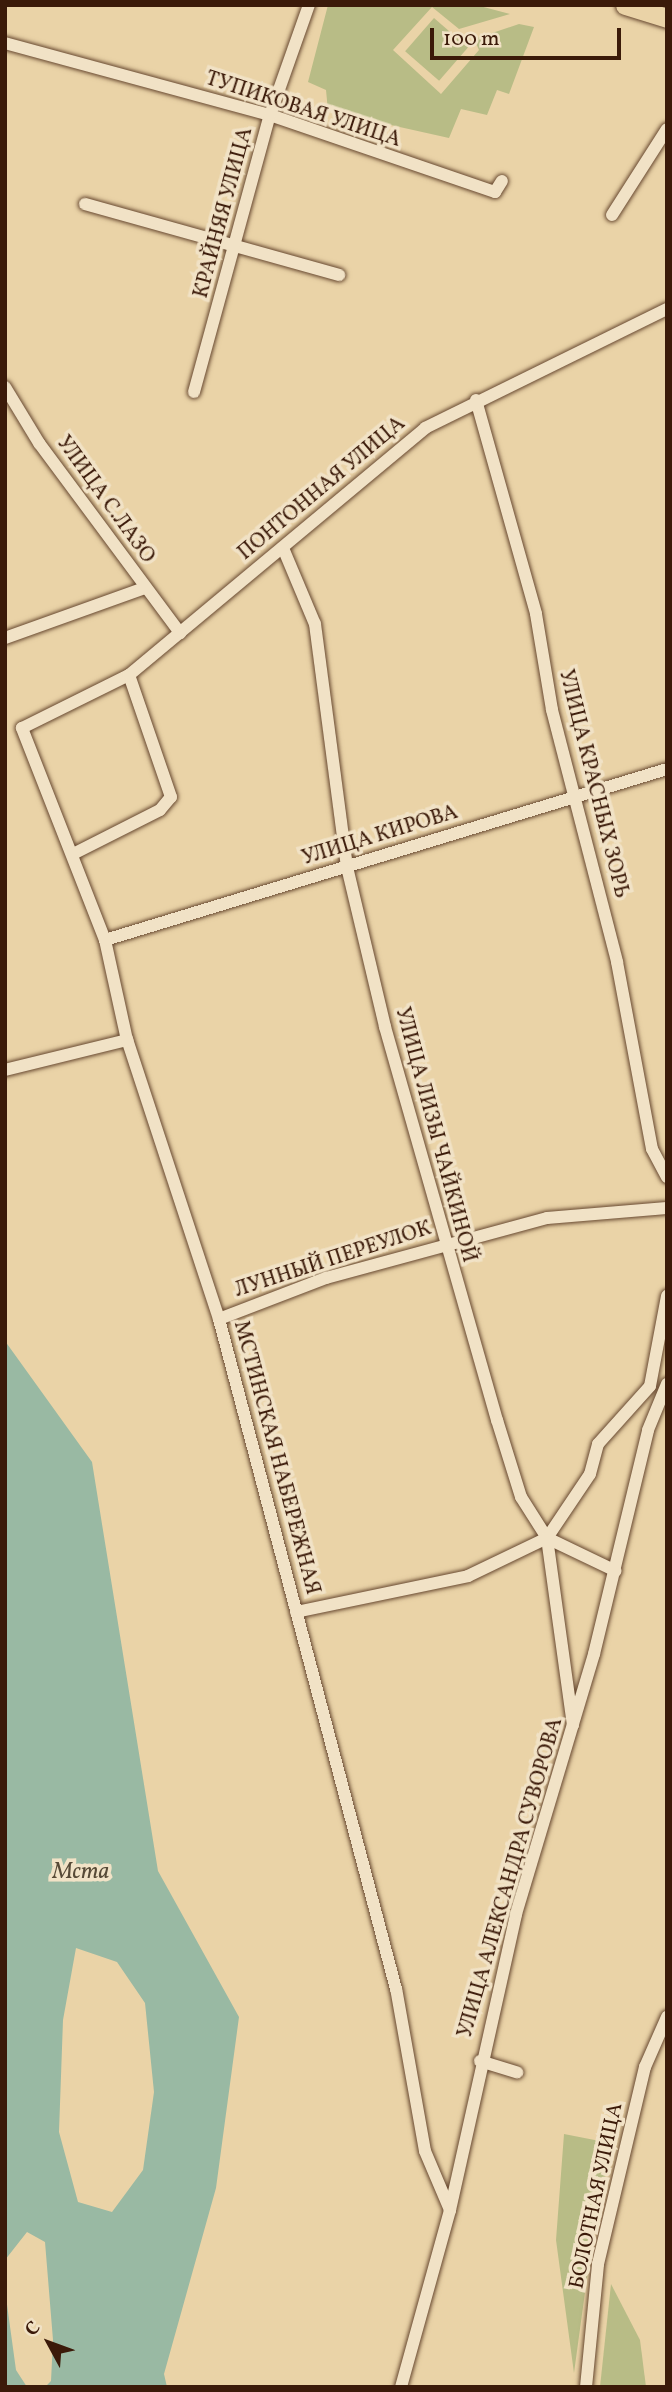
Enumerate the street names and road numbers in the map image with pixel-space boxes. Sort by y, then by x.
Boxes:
street label: ТУПИКОВАЯ УЛИЦА [202,67,404,153]
street label: КРАЙНЯЯ УЛИЦА [189,125,259,301]
street label: ПОНТОННАЯ УЛИЦА [233,412,411,566]
street label: УЛИЦА С.ЛАЗО [50,431,160,569]
street label: УЛИЦА КРАСНЫХ ЗОРЬ [552,667,634,901]
street label: УЛИЦА КИРОВА [299,800,461,872]
street label: УЛИЦА ЛИЗЫ ЧАЙКИНОЙ [389,1005,481,1265]
street label: ЛУННЫЙ ПЕРЕУЛОК [231,1216,435,1304]
street label: МСТИНСКАЯ НАБЕРЕЖНАЯ [227,1318,325,1598]
street label: УЛИЦА АЛЕКСАНДРА СУВОРОВА [453,1715,569,2041]
street label: БОЛОТНАЯ УЛИЦА [565,2101,629,2291]

